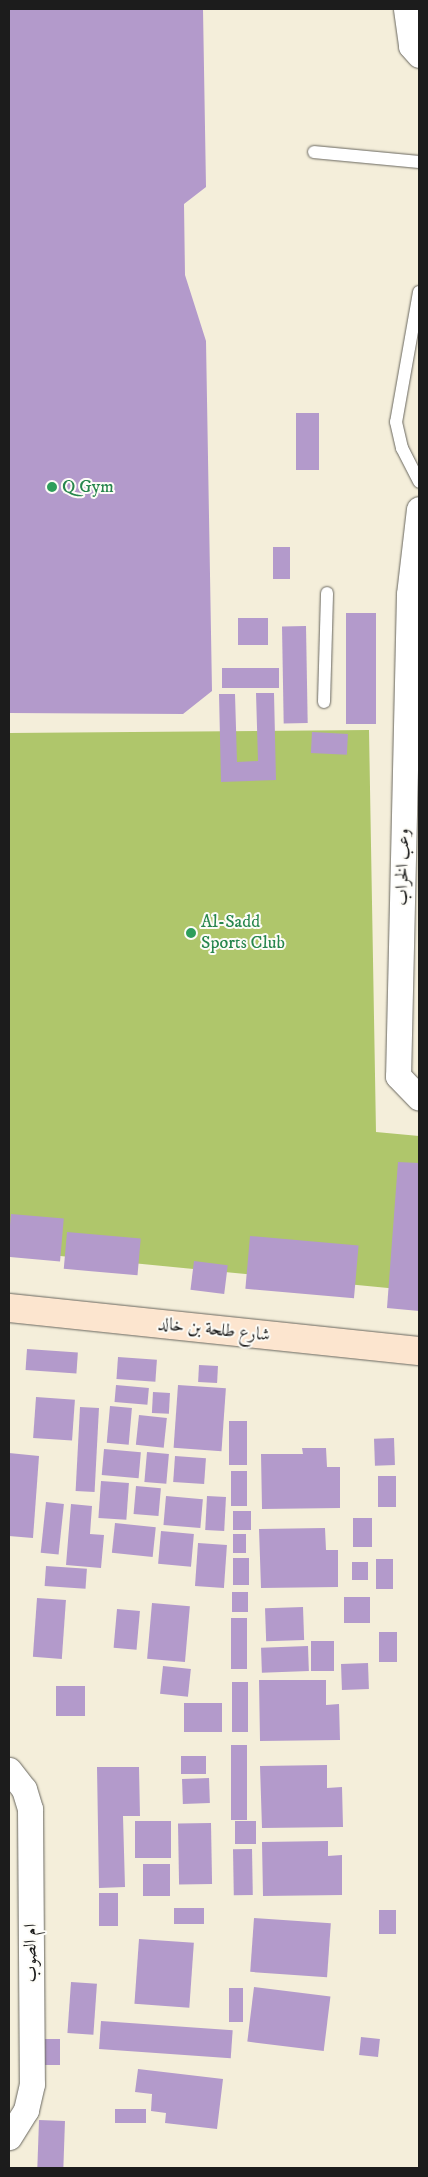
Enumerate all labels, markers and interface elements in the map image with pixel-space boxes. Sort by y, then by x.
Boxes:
place label: Q Gym [62,476,114,498]
marker: Q Gym [46,481,58,493]
street label: وعب الخراب [392,828,414,906]
place label: Al-Sadd Sports Club [201,912,285,954]
marker: Al-Sadd Sports Club [185,927,197,939]
street label: شارع طلحة بن خالد [157,1313,271,1347]
street label: ام الصوب [20,1924,42,1982]

